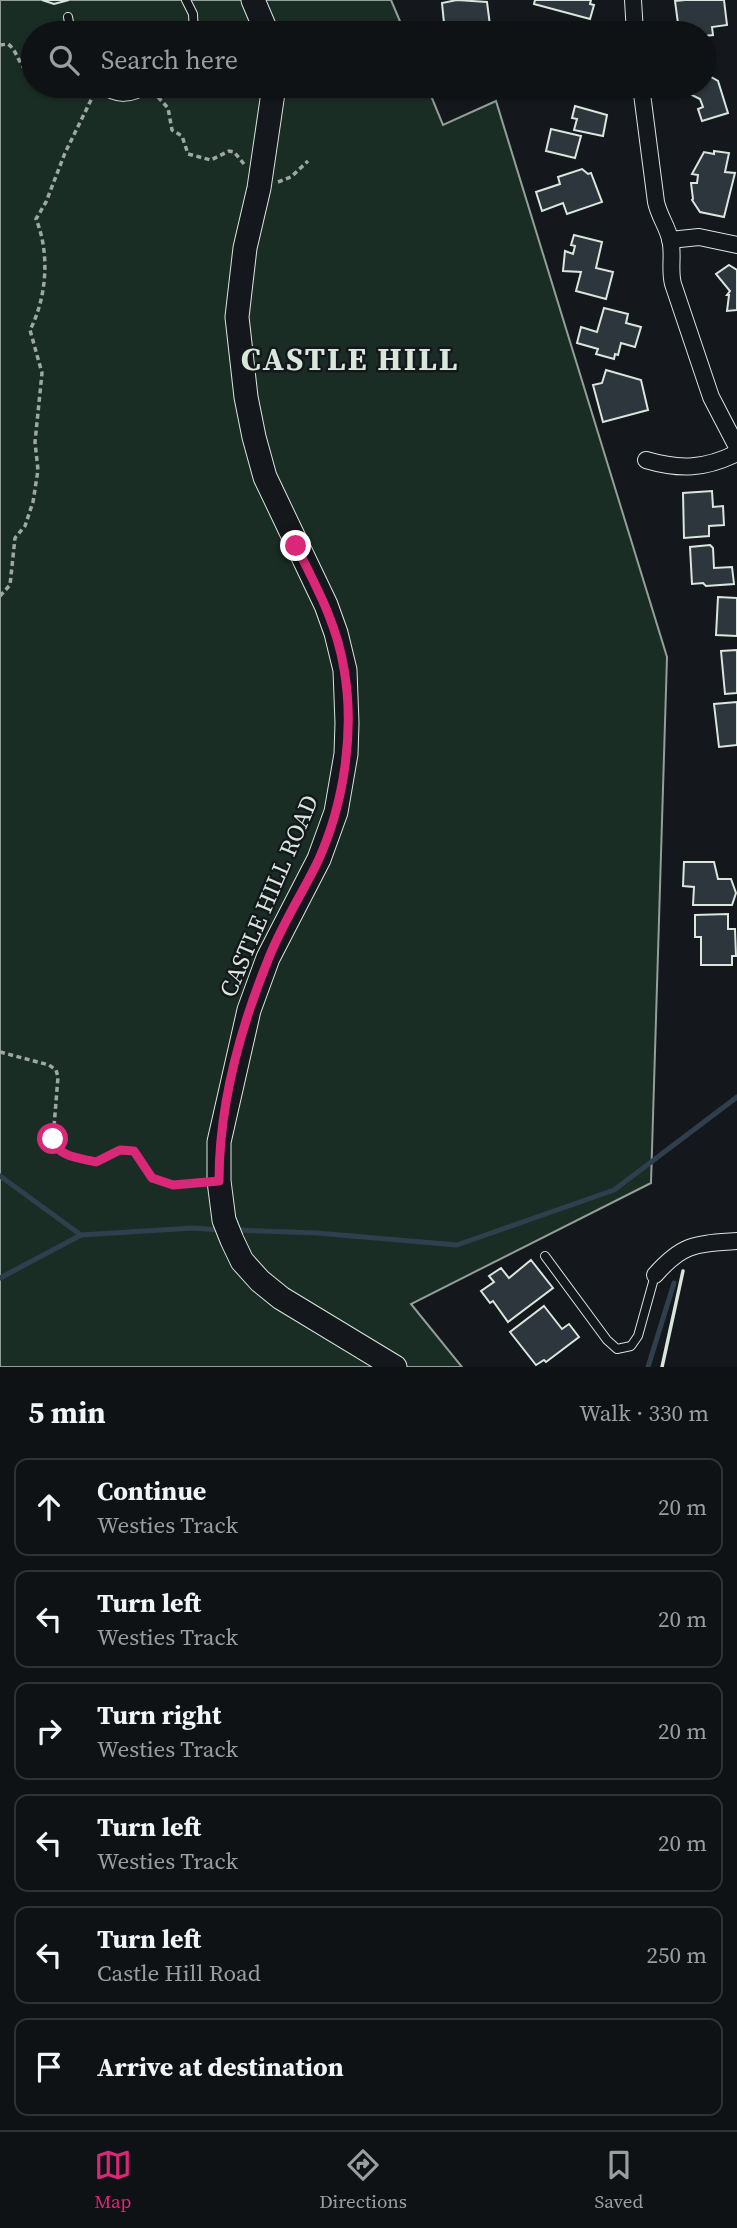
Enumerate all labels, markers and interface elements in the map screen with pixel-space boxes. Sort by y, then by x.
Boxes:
search box [21,21,716,98]
icon: search [45,41,83,79]
text: Search here [101,42,238,78]
district label: CASTLE HILL [241,337,459,381]
route end [280,530,311,561]
street label: CASTLE HILL ROAD [211,789,326,1002]
route start [37,1123,68,1154]
text: 5 min [28,1392,106,1433]
text: Walk · 330 m [579,1397,709,1429]
text: Continue [97,1473,206,1509]
icon: ahead [30,1488,68,1526]
text: 20 m [658,1491,707,1523]
text: Westies Track [97,1509,238,1541]
text: Turn left [97,1585,201,1621]
icon: left [30,1600,68,1638]
text: 20 m [658,1603,707,1635]
text: Westies Track [97,1621,238,1653]
text: Turn right [97,1697,221,1733]
icon: right [30,1712,68,1750]
text: 20 m [658,1715,707,1747]
text: Westies Track [97,1733,238,1765]
text: Turn left [97,1809,201,1845]
icon: left [30,1824,68,1862]
text: 20 m [658,1827,707,1859]
text: Westies Track [97,1845,238,1877]
text: Turn left [97,1921,201,1957]
icon: left [30,1936,68,1974]
text: 250 m [646,1939,707,1971]
text: Castle Hill Road [97,1957,261,1989]
icon: arrive [30,2048,68,2086]
text: Arrive at destination [97,2049,344,2085]
tab: Map [94,2146,132,2214]
tab: Directions [319,2146,407,2214]
tab: Saved [595,2146,643,2214]

